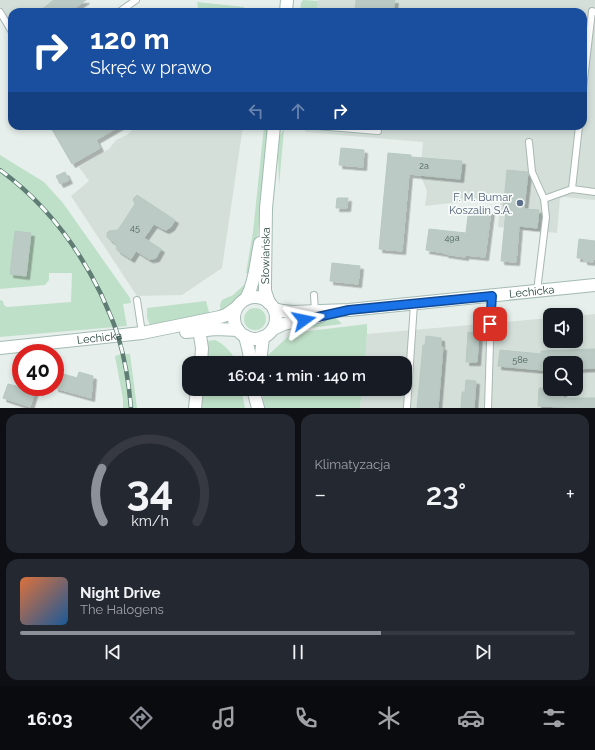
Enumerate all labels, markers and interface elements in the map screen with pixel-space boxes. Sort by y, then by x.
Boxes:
text: 120 m [90,23,170,56]
icon: right [24,24,76,76]
text: Skręć w prawo [90,57,212,78]
icon: left [245,100,267,122]
icon: ahead [287,100,309,122]
icon: right [329,100,351,122]
house number: 2a [419,161,429,171]
place label: F. M. Bumar Koszalin S.A. [449,191,512,217]
marker: F. M. Bumar Koszalin S.A. [515,198,525,208]
house number: 45 [130,223,140,233]
street label: Słowiańska [258,227,272,284]
house number: 49a [444,233,460,243]
street label: Lechicka [508,283,555,300]
position arrow [283,299,325,341]
pin [473,307,507,341]
map controls [543,308,583,396]
button: sound [543,308,583,348]
icon: arrive [479,313,501,335]
street label: Lechicka [76,329,123,346]
speed limit sign: 40 [12,344,64,396]
house number: 58e [512,355,528,365]
button: search [543,356,583,396]
text: 16:04 · 1 min · 140 m [228,367,366,385]
text: Klimatyzacja [315,457,390,472]
text: 34 [127,465,174,514]
text: 23° [426,477,466,512]
text: − [315,481,326,507]
text: + [566,481,575,507]
text: km/h [131,512,169,528]
text: Night Drive [80,584,160,602]
text: The Halogens [80,602,164,617]
icon: previous [102,641,124,663]
icon: pause [287,641,309,663]
icon: next [472,641,494,663]
icon: directions [127,704,155,732]
icon: music [210,704,238,732]
icon: phone [292,704,320,732]
icon: climate [375,704,403,732]
icon: car [457,704,485,732]
icon: filters [540,704,568,732]
text: 16:03 [27,708,73,729]

